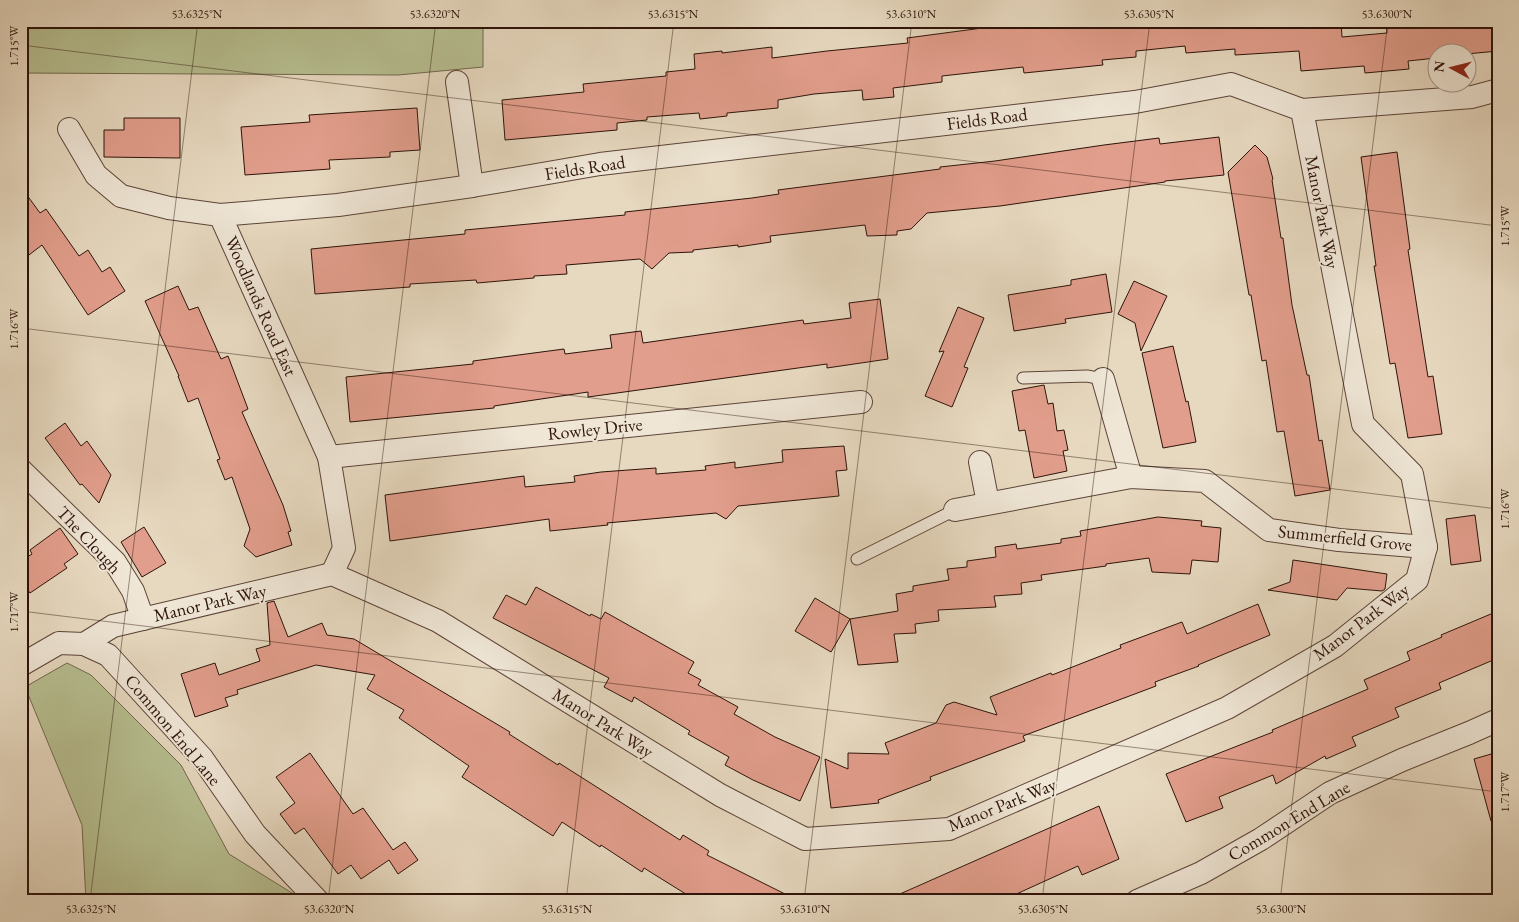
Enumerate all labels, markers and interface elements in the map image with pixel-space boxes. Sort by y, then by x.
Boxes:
text: 53.6325°N [172,6,223,22]
text: 53.6320°N [410,6,461,22]
text: 53.6315°N [648,6,699,22]
text: 53.6310°N [886,6,937,22]
text: 53.6305°N [1124,6,1175,22]
text: 53.6300°N [1362,6,1413,22]
text: 1.715°W [6,25,22,66]
north arrow [1426,42,1476,92]
text: N [1429,59,1449,73]
street label: Fields Road [945,102,1029,135]
street label: Fields Road [543,150,628,185]
street label: Manor Park Way [1300,153,1345,271]
text: 1.715°W [1497,205,1513,246]
street label: Woodlands Road East [220,232,303,380]
text: 1.716°W [6,308,22,349]
street label: Rowley Drive [546,412,643,445]
text: 1.716°W [1497,488,1513,529]
street label: The Clough [52,501,127,578]
street label: Summerfield Grove [1277,519,1413,556]
street label: Manor Park Way [151,578,269,627]
street label: Manor Park Way [1308,578,1414,665]
text: 1.717°W [6,591,22,632]
street label: Common End Lane [120,669,227,790]
street label: Manor Park Way [548,682,658,763]
text: 1.717°W [1497,771,1513,812]
street label: Manor Park Way [944,772,1059,837]
street label: Common End Lane [1224,775,1354,866]
text: 53.6325°N [66,901,117,917]
text: 53.6320°N [304,901,355,917]
text: 53.6315°N [542,901,593,917]
text: 53.6310°N [780,901,831,917]
text: 53.6305°N [1018,901,1069,917]
text: 53.6300°N [1256,901,1307,917]

